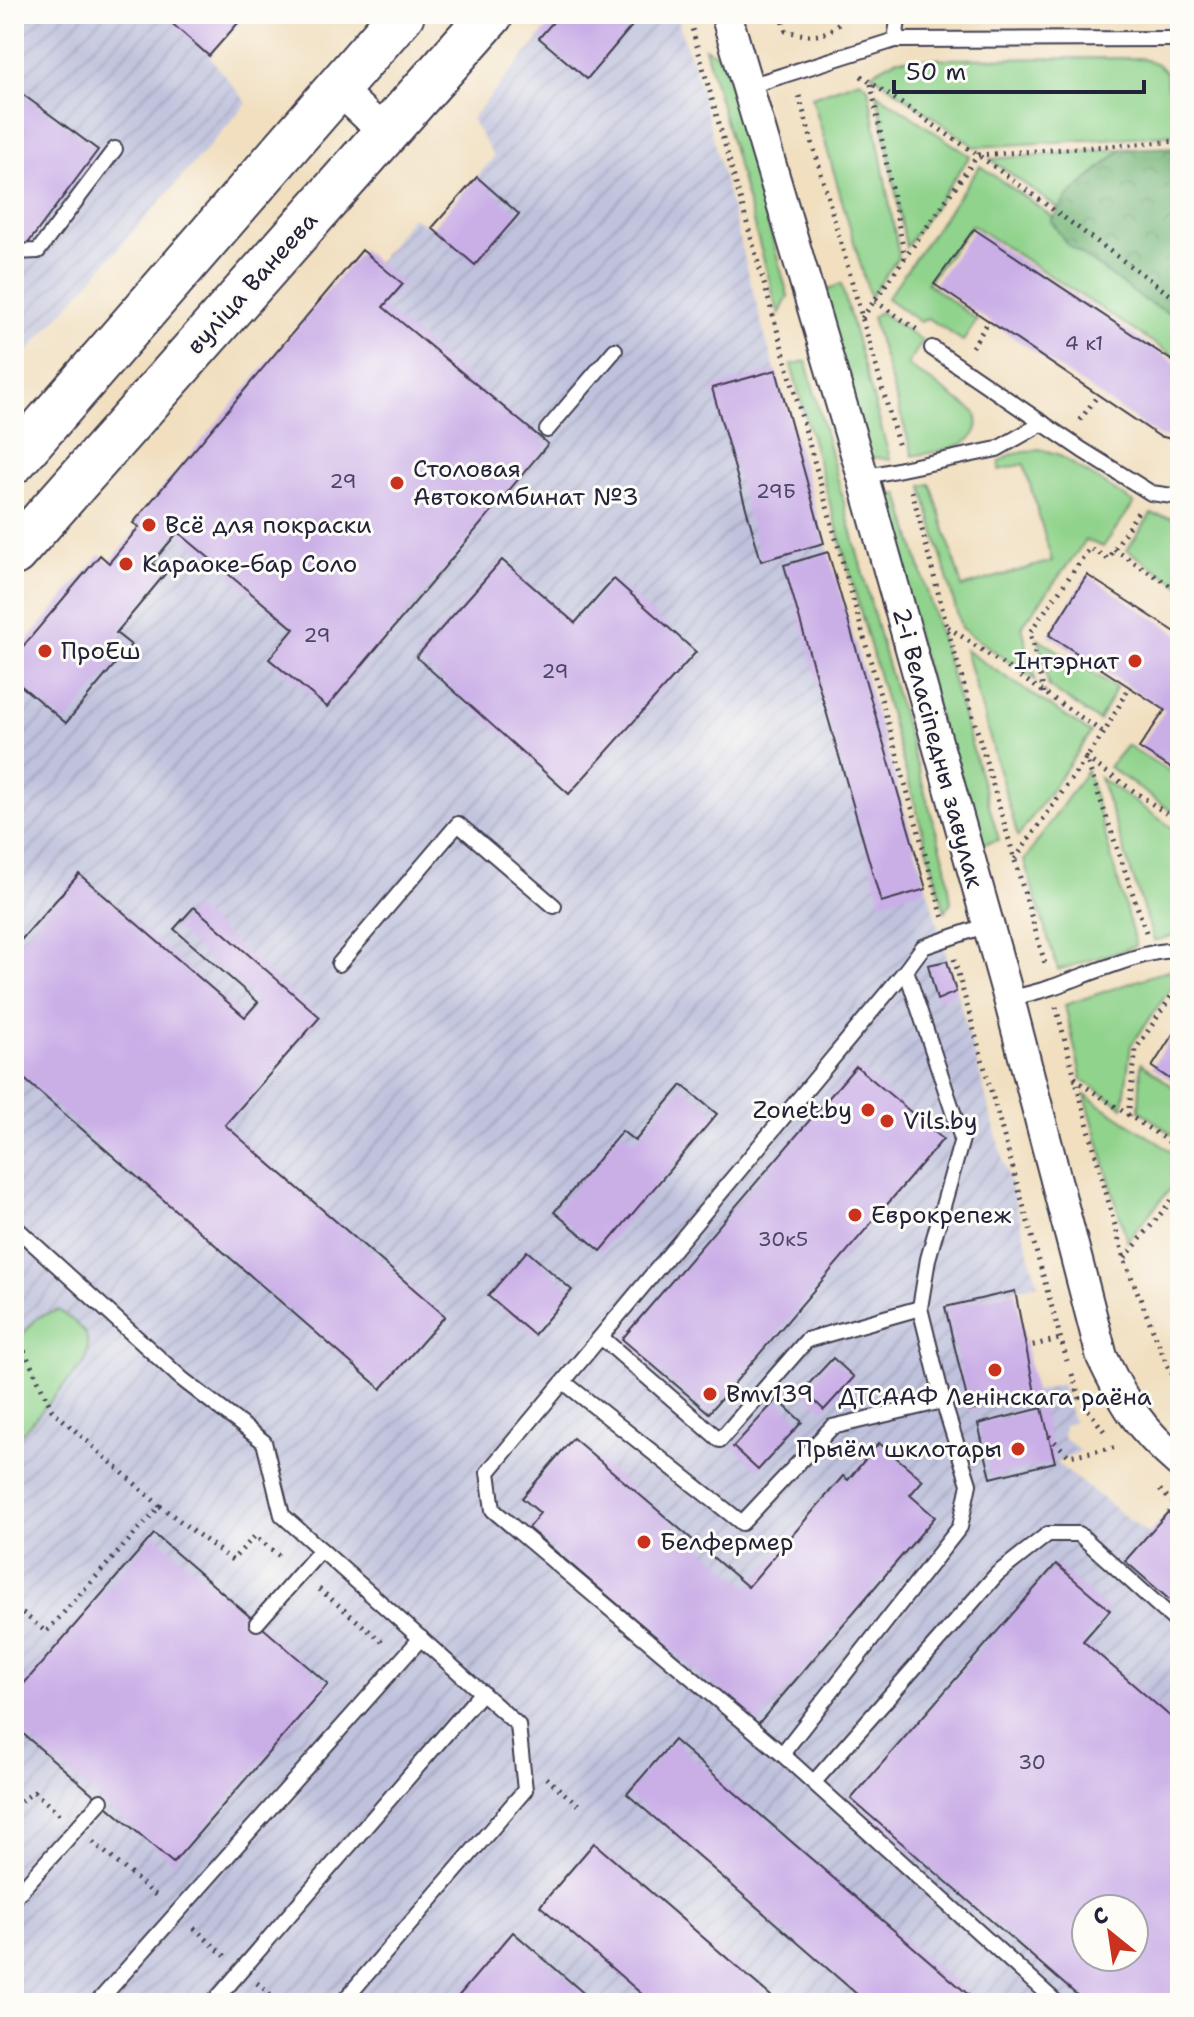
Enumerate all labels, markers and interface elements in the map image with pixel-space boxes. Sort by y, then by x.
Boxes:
scale bar [894,44,1144,94]
text: 50 m [906,56,966,88]
street label: вуліца Ванеева [179,205,325,361]
house number: 4 к1 [1065,330,1103,356]
place label: Столовая Автокомбинат №3 [413,453,639,513]
house number: 29 [330,468,356,494]
marker: Столовая Автокомбинат №3 [388,474,406,492]
house number: 29Б [756,478,796,504]
place label: Всё для покраски [165,509,372,541]
marker: Всё для покраски [140,516,158,534]
place label: Караоке-бар Соло [142,548,357,580]
marker: Караоке-бар Соло [117,555,135,573]
street label: 2-і Веласіпедны завулак [885,604,991,892]
house number: 29 [304,622,330,648]
place label: ПроЕш [61,635,141,667]
marker: ПроЕш [36,642,54,660]
place label: Інтэрнат [1014,645,1120,677]
marker: Інтэрнат [1126,652,1144,670]
house number: 29 [542,658,568,684]
place label: Zonet.by [753,1094,852,1126]
marker: Zonet.by [859,1101,877,1119]
place label: Vils.by [903,1105,978,1137]
marker: Vils.by [878,1112,896,1130]
place label: Еврокрепеж [871,1199,1012,1231]
marker: Еврокрепеж [846,1206,864,1224]
house number: 30к5 [758,1226,808,1252]
marker: ДТСААФ Ленінскага раёна [986,1361,1004,1379]
place label: Bmv139 [726,1378,813,1410]
place label: ДТСААФ Ленінскага раёна [838,1381,1152,1413]
marker: Bmv139 [701,1385,719,1403]
place label: Прыём шклотары [797,1433,1002,1465]
marker: Прыём шклотары [1009,1440,1027,1458]
place label: Белфермер [660,1526,793,1558]
marker: Белфермер [635,1533,653,1551]
house number: 30 [1018,1749,1046,1775]
north arrow [1070,1893,1150,1973]
text: С [1087,1900,1113,1932]

